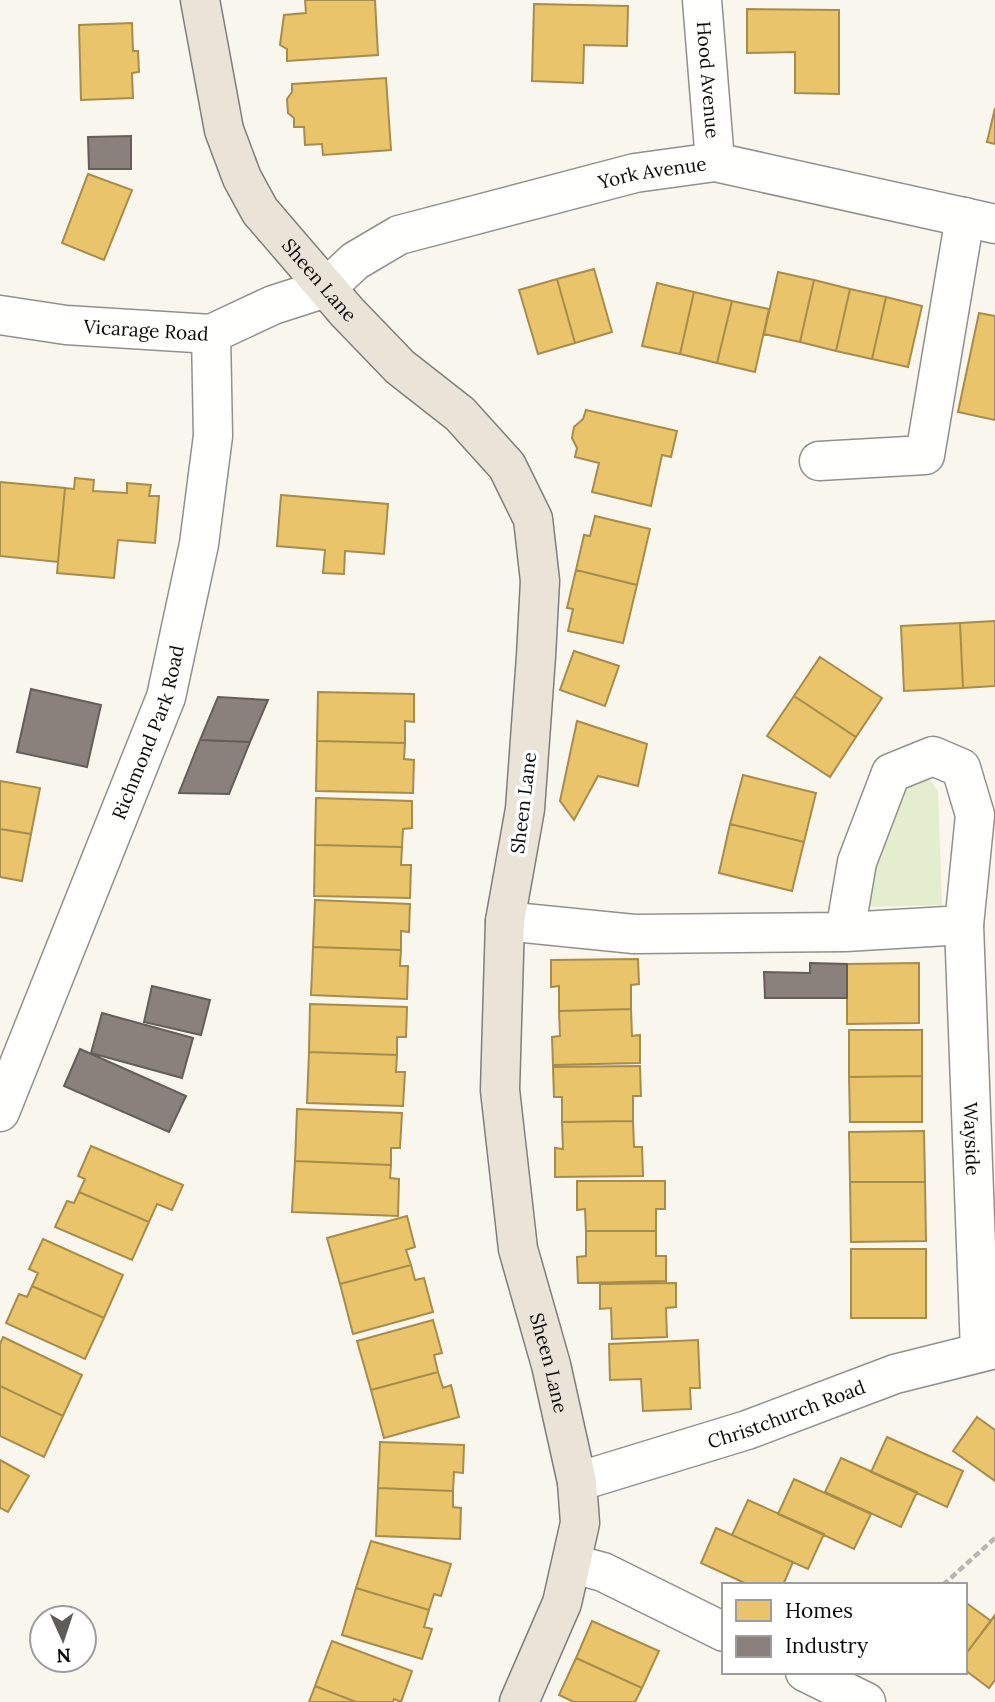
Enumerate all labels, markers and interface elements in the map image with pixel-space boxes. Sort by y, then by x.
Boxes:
street label: Hood Avenue [692,20,725,139]
street label: York Avenue [594,151,708,194]
street label: Sheen Lane [277,233,362,327]
street label: Vicarage Road [82,314,209,346]
street label: Richmond Park Road [106,643,189,823]
street label: Sheen Lane [505,751,541,855]
street label: Wayside [959,1102,985,1176]
street label: Sheen Lane [525,1310,573,1415]
street label: Christchurch Road [704,1374,868,1453]
legend [722,1583,967,1674]
text: Homes [785,1597,853,1624]
north arrow [28,1604,98,1674]
text: Industry [785,1632,868,1659]
text: N [56,1644,72,1668]

